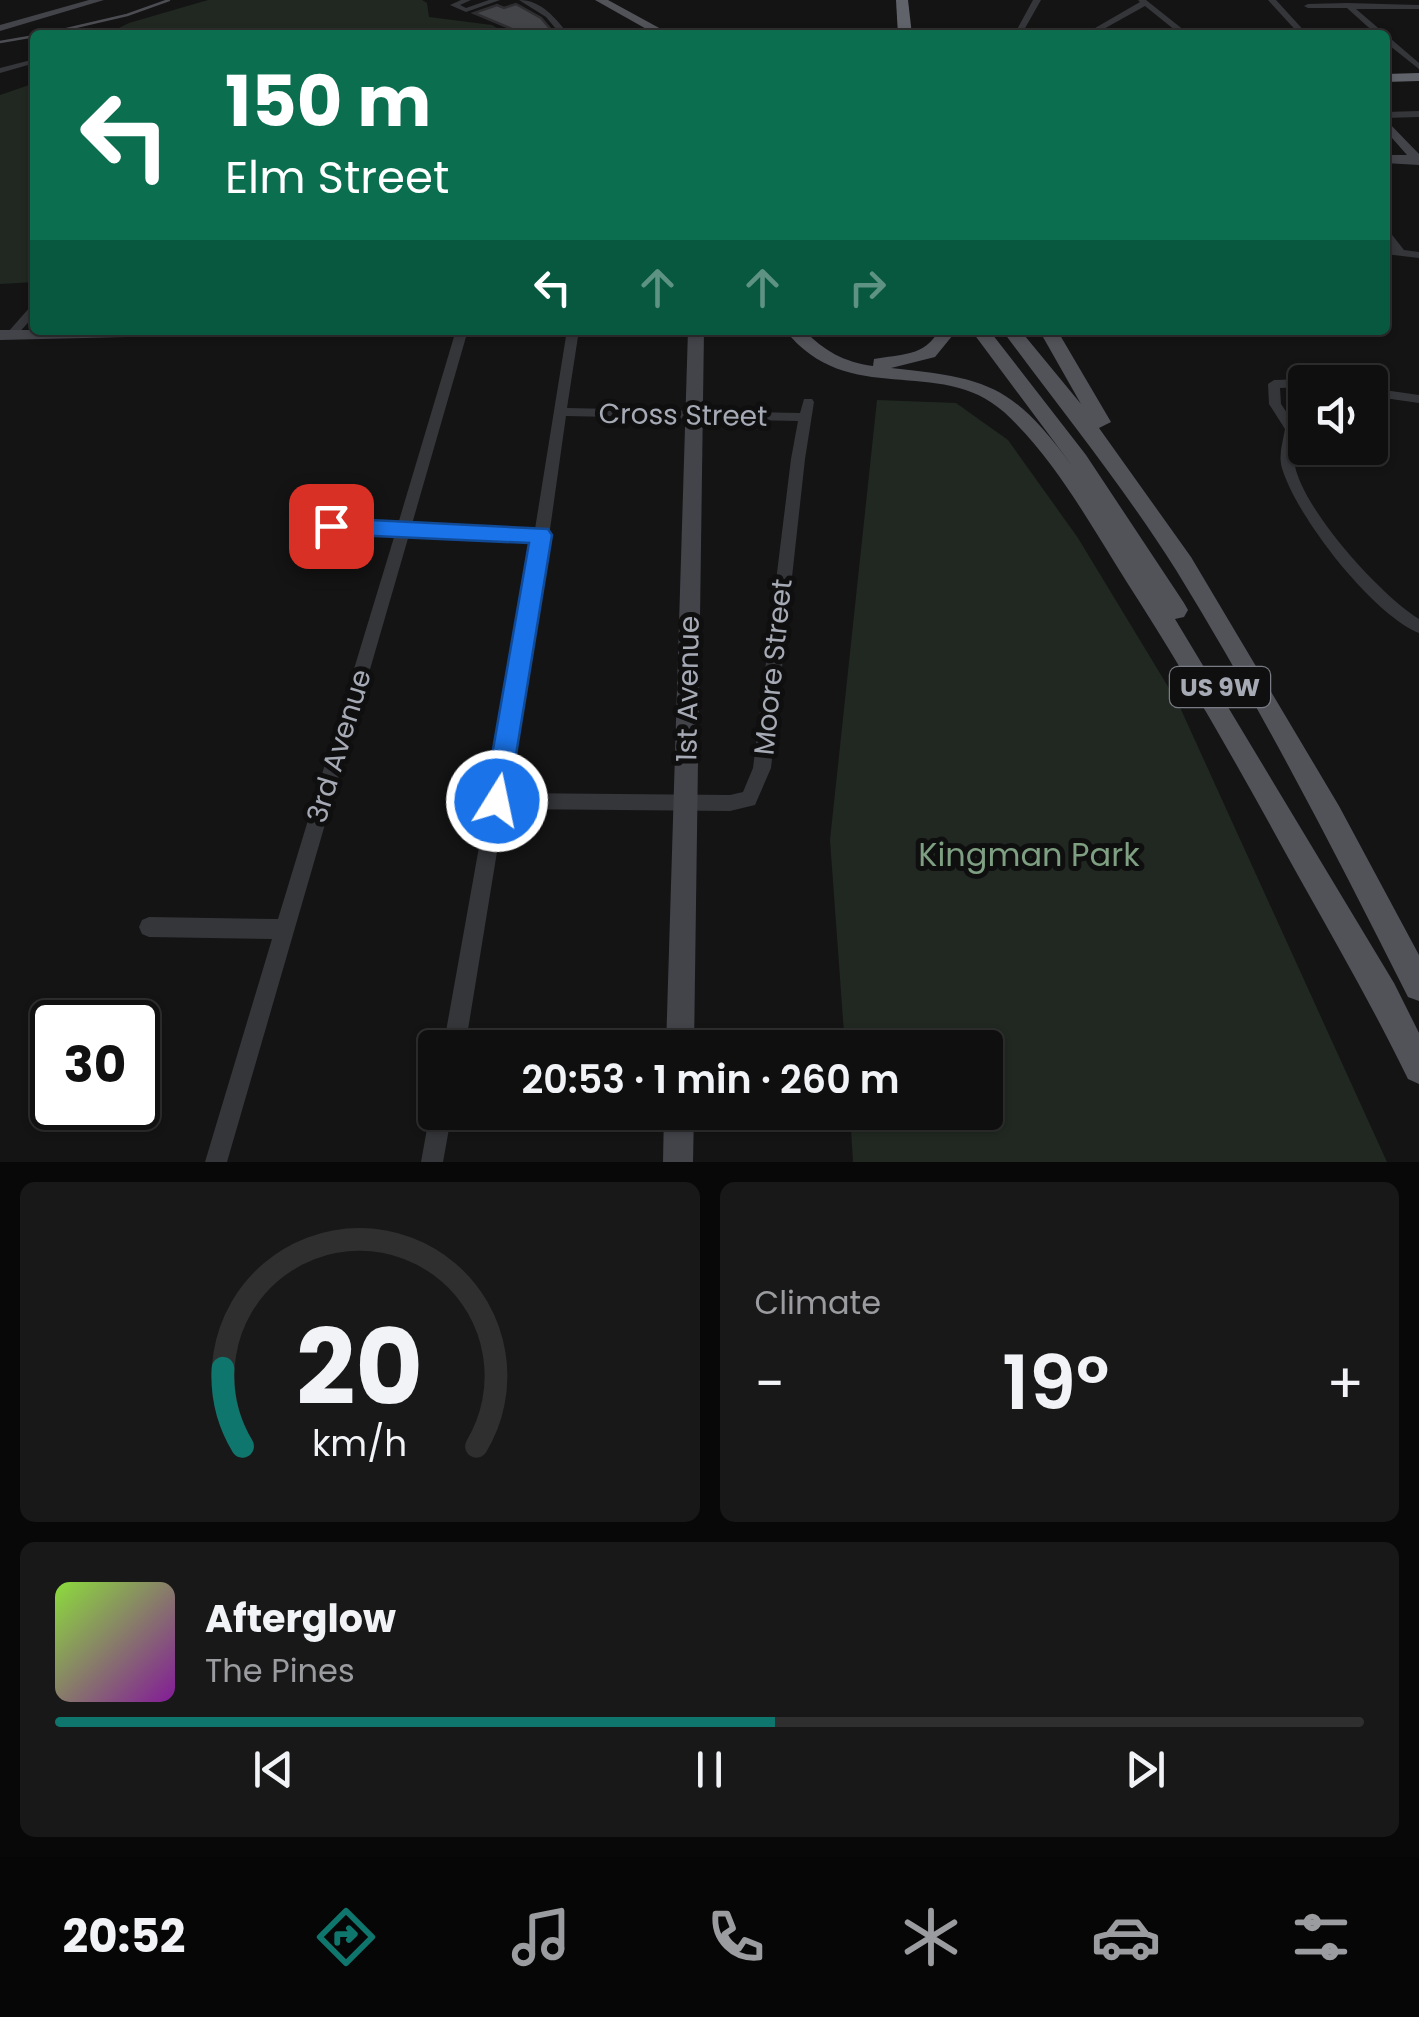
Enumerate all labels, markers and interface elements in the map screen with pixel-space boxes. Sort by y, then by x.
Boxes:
text: 150 m [225,52,431,151]
icon: left [60,70,190,200]
text: Elm Street [225,146,449,209]
icon: left [525,260,580,315]
icon: ahead [630,260,685,315]
icon: ahead [735,260,790,315]
icon: right [840,260,895,315]
map controls [1288,365,1388,465]
button: sound [1288,365,1388,465]
street label: Cross Street [598,394,768,436]
pin [289,484,374,569]
icon: arrive [304,499,359,554]
street label: Moore Street [744,577,802,757]
street label: 1st Avenue [667,615,709,763]
street label: 3rd Avenue [297,665,381,827]
road number: US 9W [1170,667,1270,707]
position arrow [445,749,549,853]
park label: Kingman Park [918,832,1140,877]
speed limit sign: 30 [30,1000,160,1130]
text: 20:53 · 1 min · 260 m [521,1053,900,1106]
text: Climate [755,1280,881,1325]
text: 20 [296,1295,423,1440]
text: 19° [1002,1330,1109,1435]
text: − [755,1345,785,1422]
text: + [1326,1345,1364,1422]
text: km/h [312,1418,407,1469]
text: Afterglow [205,1592,396,1645]
text: The Pines [205,1648,355,1693]
icon: previous [246,1742,301,1797]
icon: pause [682,1742,737,1797]
icon: next [1118,1742,1173,1797]
icon: directions [311,1902,381,1972]
icon: music [506,1902,576,1972]
icon: phone [701,1902,771,1972]
icon: climate [896,1902,966,1972]
icon: car [1091,1902,1161,1972]
icon: filters [1286,1902,1356,1972]
text: 20:52 [63,1905,185,1968]

